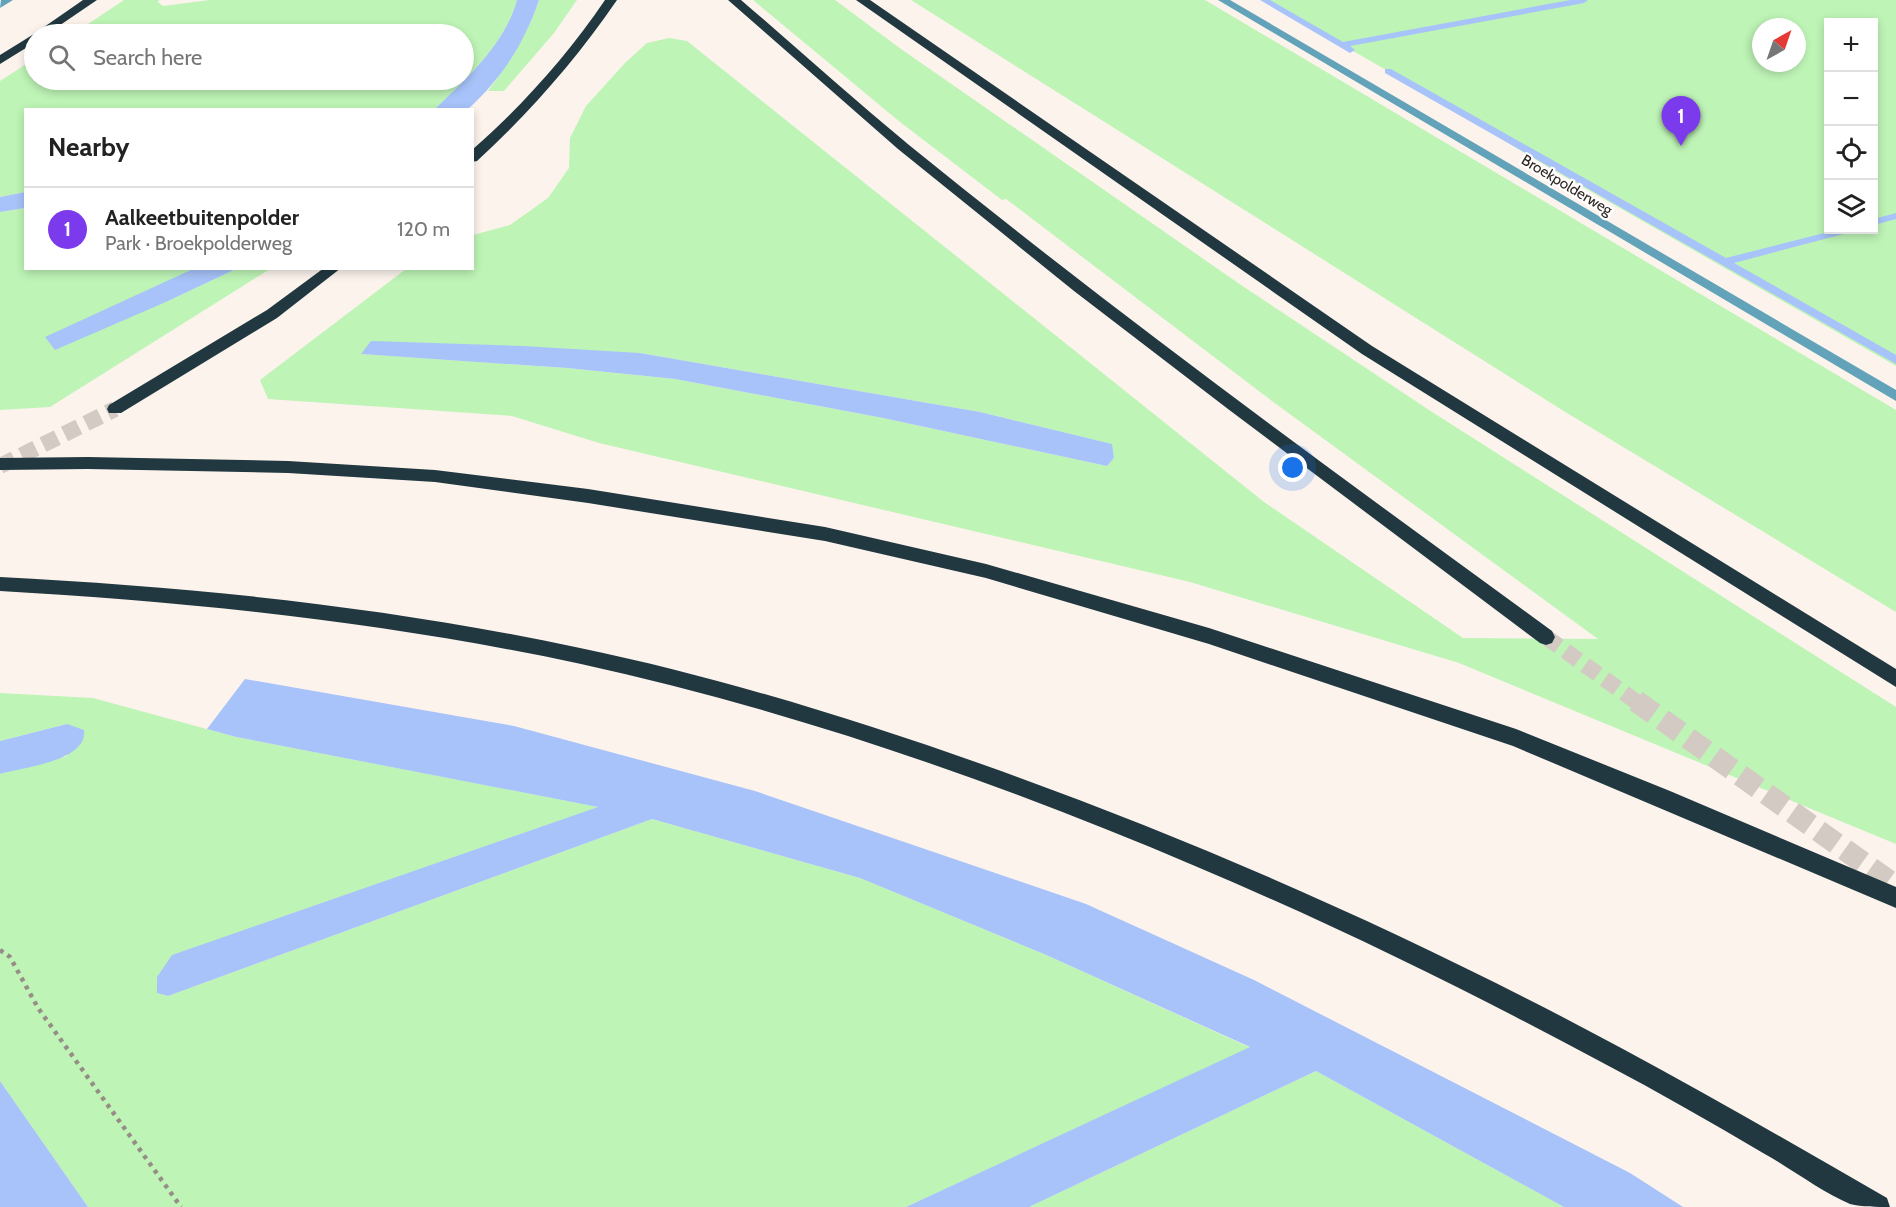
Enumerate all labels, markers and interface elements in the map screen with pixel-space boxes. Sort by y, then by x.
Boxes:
north arrow [1752,18,1806,72]
map controls [1824,18,1878,234]
button: + [1824,18,1878,72]
search box [24,24,474,90]
icon: search [45,41,78,74]
text: Search here [93,44,202,71]
button: − [1824,72,1878,126]
pin: 1 [1662,96,1700,146]
button: locate [1824,126,1878,180]
text: Nearby [48,131,129,163]
street label: Broekpolderweg [1518,151,1616,219]
button: layers [1824,180,1878,234]
text: Aalkeetbuitenpolder [105,204,299,231]
text: 1 [64,217,71,241]
text: 120 m [397,217,450,241]
text: Park · Broekpolderweg [105,231,292,255]
your location [1278,453,1307,482]

